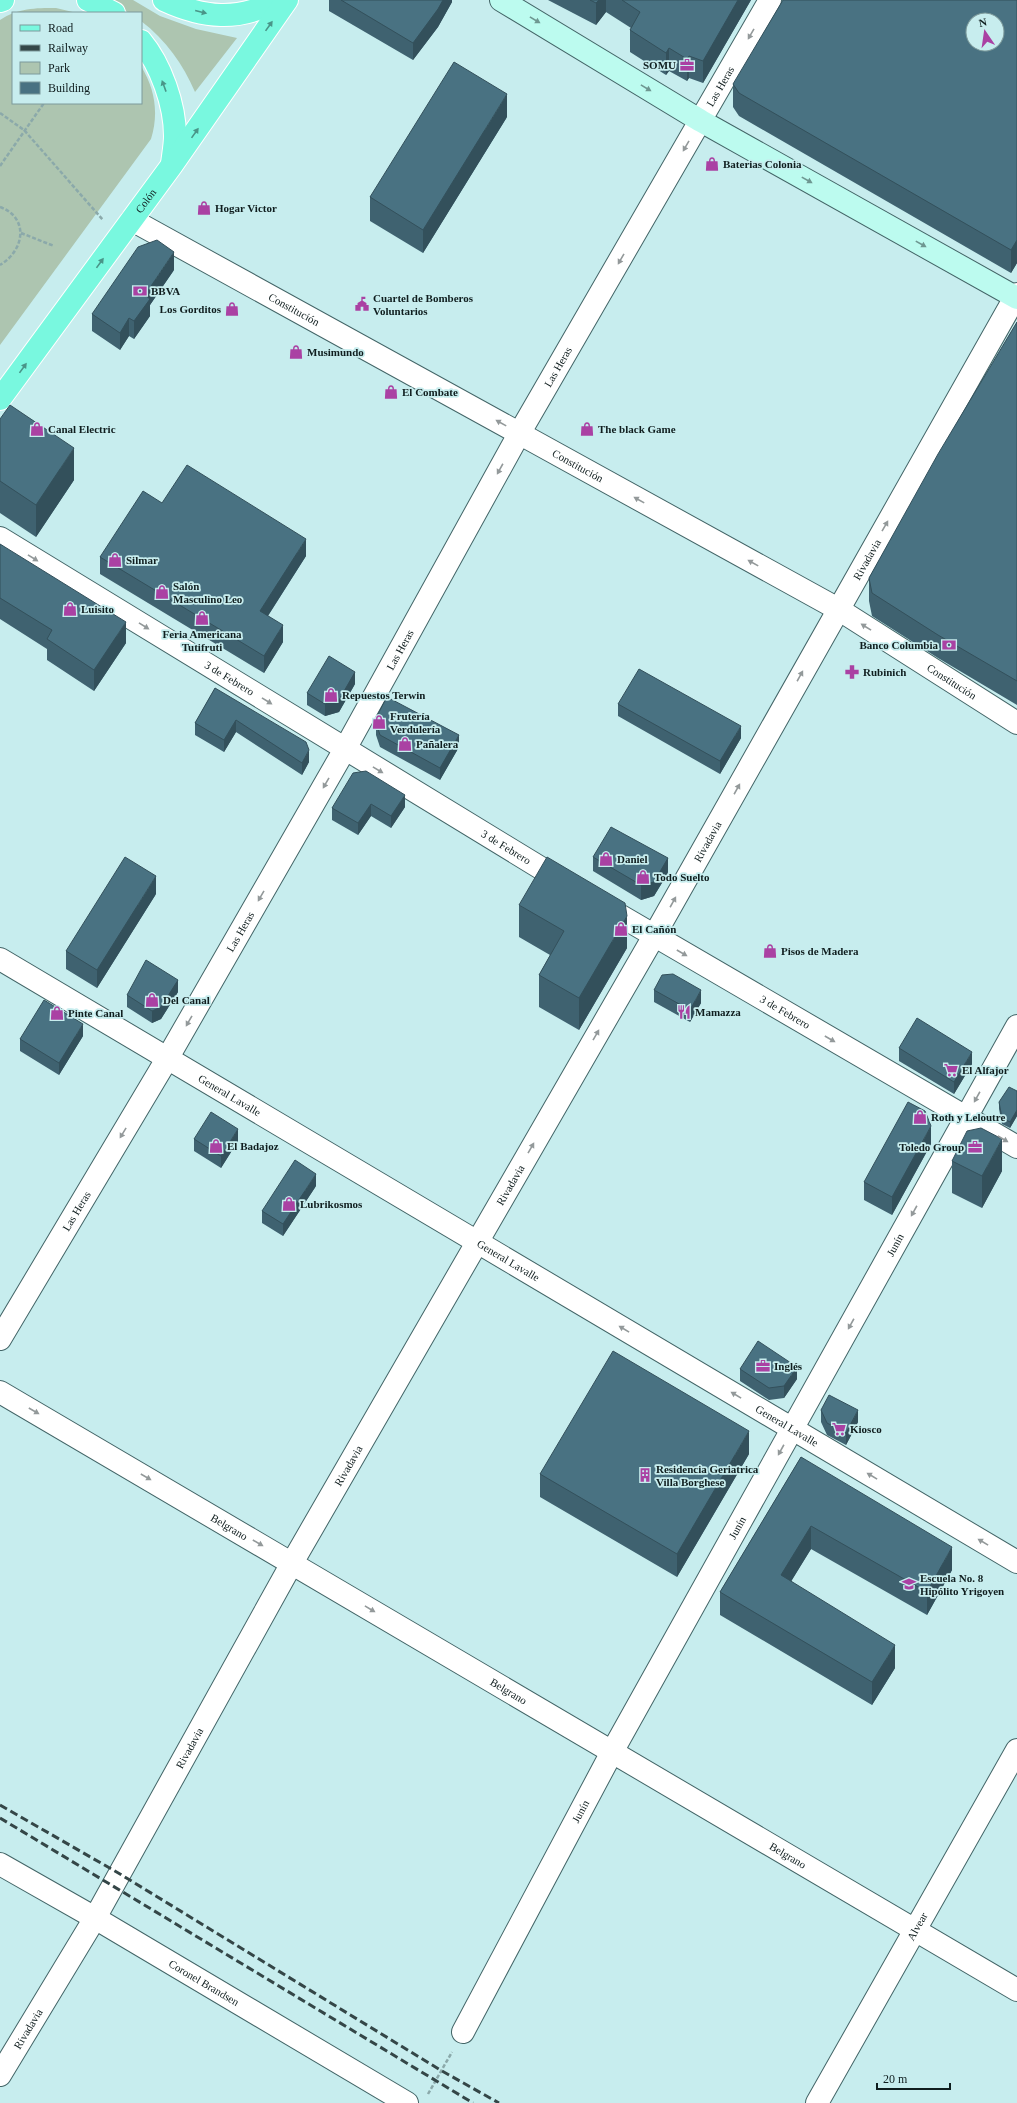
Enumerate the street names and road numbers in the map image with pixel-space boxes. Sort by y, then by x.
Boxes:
street label: Las Heras [704,64,736,109]
street label: Colón [133,186,159,215]
street label: Constitución [266,290,322,328]
street label: Las Heras [542,345,574,389]
street label: Constitución [550,447,606,485]
street label: Rivadavia [851,537,883,582]
street label: Las Heras [384,627,416,672]
street label: 3 de Febrero [203,659,257,698]
street label: Constitución [925,661,979,702]
street label: Rivadavia [691,819,724,864]
street label: 3 de Febrero [479,827,533,867]
street label: Las Heras [224,909,256,954]
street label: 3 de Febrero [758,993,813,1031]
street label: General Lavalle [196,1072,263,1118]
street label: Rivadavia [494,1163,527,1207]
street label: Las Heras [60,1189,93,1233]
street label: Junín [884,1231,906,1258]
street label: General Lavalle [475,1237,542,1284]
street label: General Lavalle [754,1402,821,1449]
street label: Rivadavia [332,1443,365,1488]
street label: Belgrano [209,1511,250,1542]
street label: Junín [726,1514,748,1541]
street label: Belgrano [488,1676,529,1707]
street label: Rivadavia [173,1725,206,1770]
street label: Junín [570,1798,592,1825]
street label: Belgrano [767,1840,809,1871]
street label: Alvear [904,1910,930,1942]
street label: Coronel Brandsen [167,1957,242,2008]
street label: Rivadavia [11,2007,45,2051]

